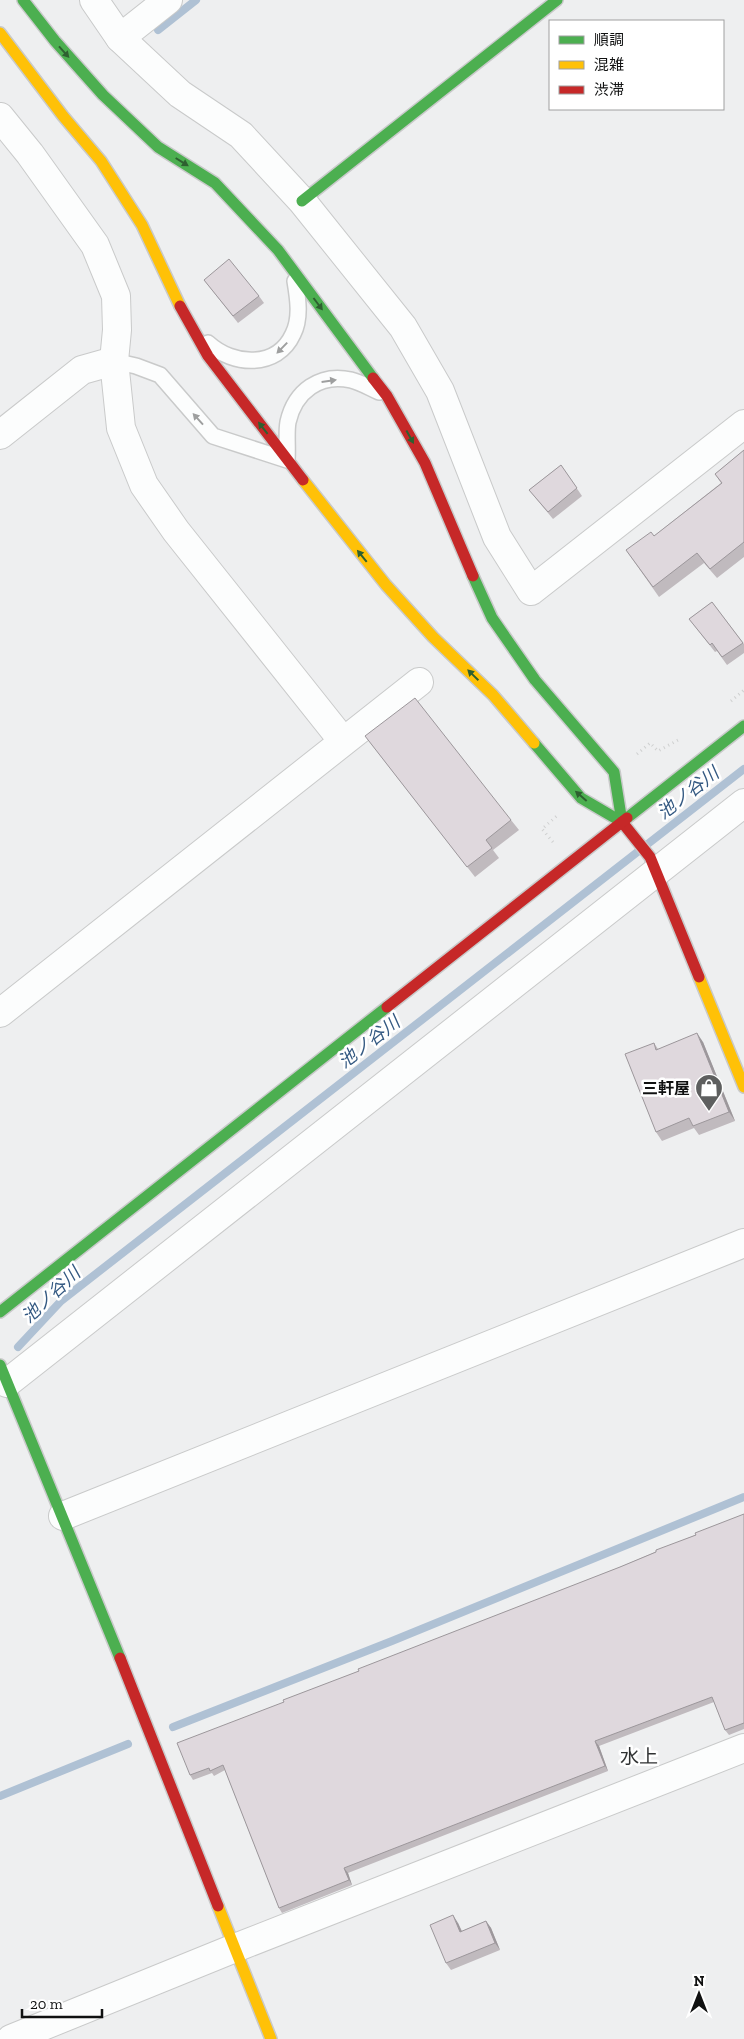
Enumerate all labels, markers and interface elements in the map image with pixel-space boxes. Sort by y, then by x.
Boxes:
legend [549,20,724,110]
text: 順調 [594,31,624,49]
one-way arrow [59,45,70,58]
text: 混雑 [594,56,624,74]
text: 渋滞 [594,81,624,99]
one-way arrow [176,158,189,167]
one-way arrow [313,297,323,311]
one-way arrow [276,342,287,354]
one-way arrow [321,377,337,385]
one-way arrow [192,413,203,426]
one-way arrow [257,422,268,435]
one-way arrow [406,430,415,444]
one-way arrow [357,550,368,563]
one-way arrow [467,669,479,681]
water label: 池ノ谷川 [653,761,725,824]
one-way arrow [575,790,587,802]
water label: 池ノ谷川 [334,1010,406,1073]
shop icon: 三軒屋 [694,1073,724,1112]
place label: 三軒屋 [642,1079,690,1098]
water label: 池ノ谷川 [17,1261,86,1328]
district label: 水上 [620,1745,658,1768]
north arrow [674,1969,724,2019]
text: N [694,1973,705,1990]
scale bar [22,1986,102,2018]
text: 20 m [30,1995,63,2013]

